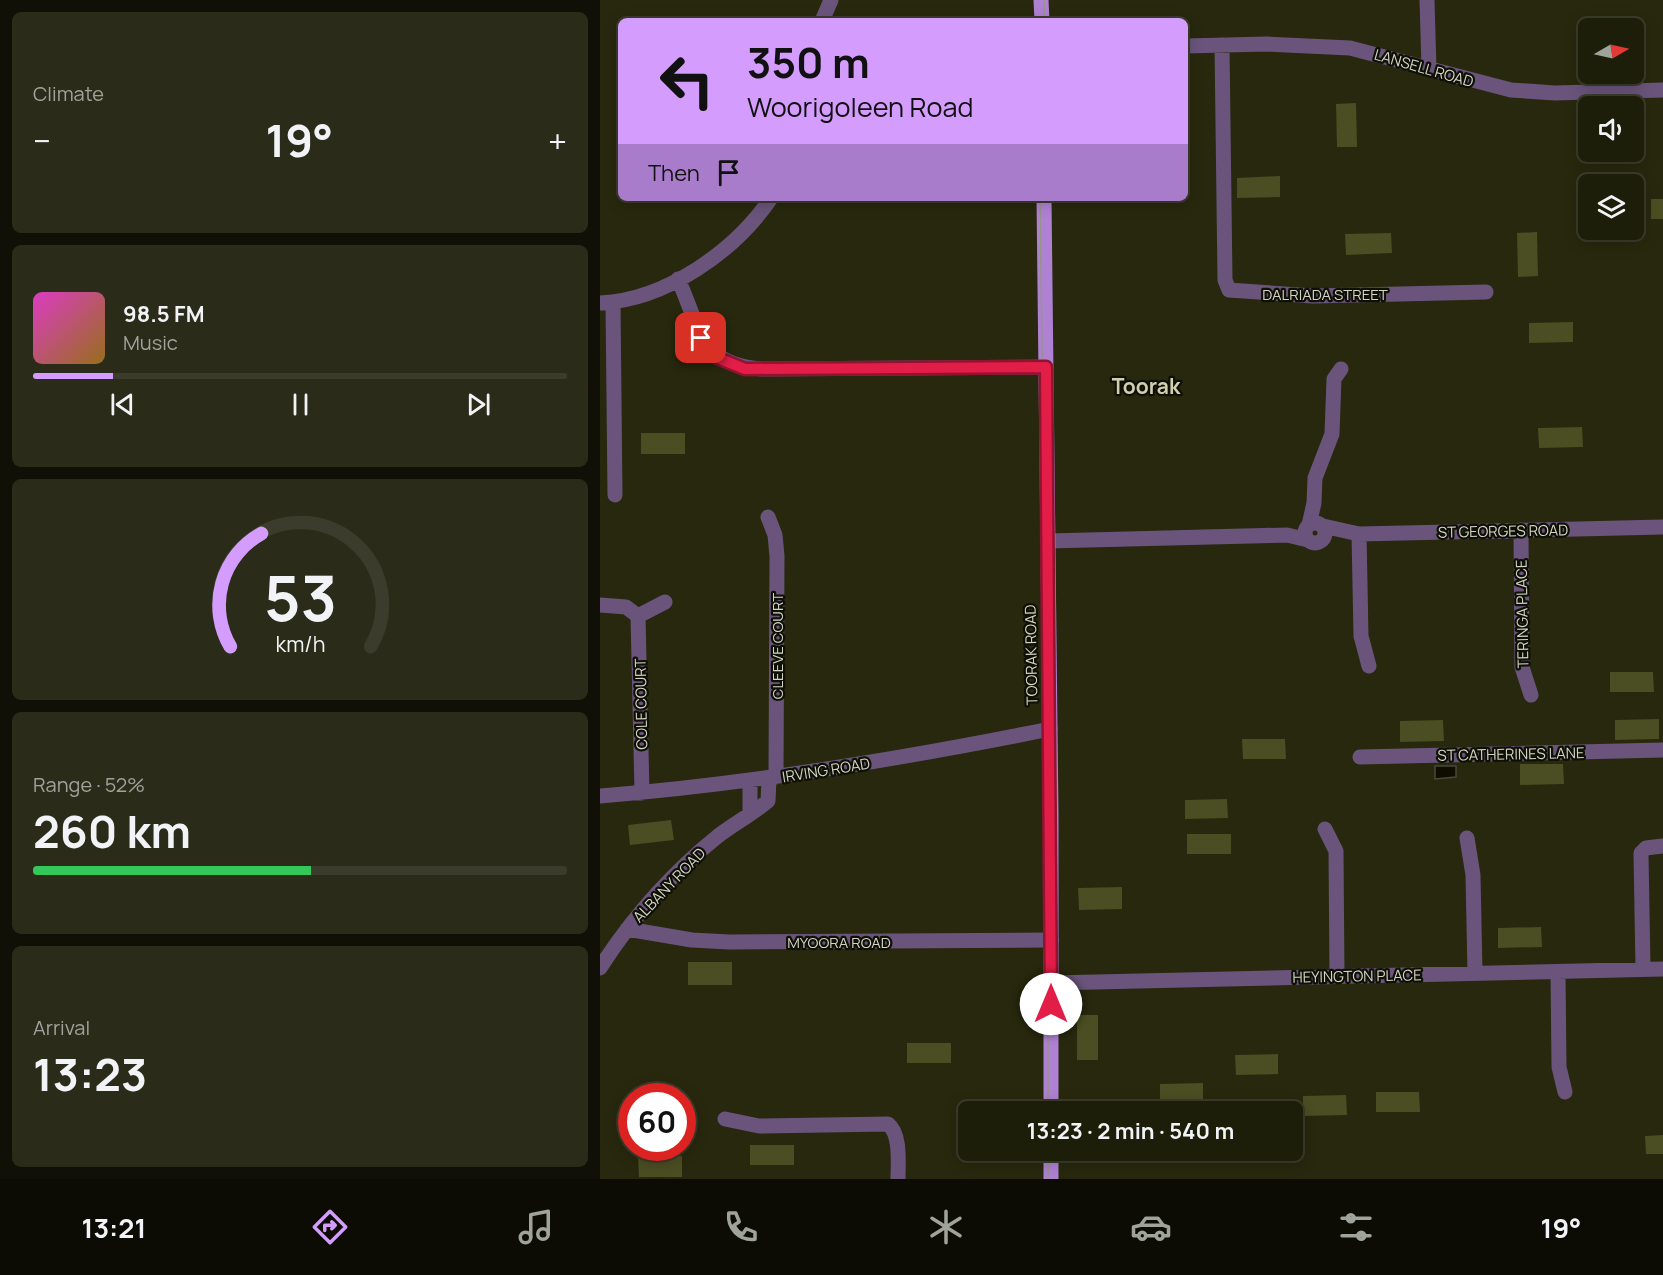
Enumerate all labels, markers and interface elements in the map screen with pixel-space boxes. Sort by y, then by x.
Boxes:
north arrow [1578,18,1644,84]
map controls [1578,18,1644,240]
text: 350 m [747,33,870,91]
icon: left [648,42,726,120]
street label: LANSELL ROAD [1372,44,1476,92]
text: Climate [33,80,104,107]
text: Woorigoleen Road [747,88,973,125]
button: sound [1578,96,1644,162]
text: 19° [265,109,333,171]
text: − [33,118,51,163]
text: + [548,118,567,163]
icon: arrive [712,156,745,189]
text: Then [648,158,700,188]
button: layers [1578,174,1644,240]
street label: DALRIADA STREET [1262,284,1388,305]
text: 98.5 FM [123,299,204,329]
pin [675,312,726,363]
icon: arrive [684,321,717,354]
text: Music [123,329,178,356]
district label: Toorak [1112,372,1181,400]
icon: previous [106,388,139,421]
icon: pause [284,388,317,421]
icon: next [462,388,495,421]
street label: ST GEORGES ROAD [1438,519,1568,543]
text: 53 [264,554,336,640]
street label: TERINGA PLACE [1511,559,1533,669]
street label: CLEEVE COURT [767,593,788,699]
street label: TOORAK ROAD [1020,604,1042,706]
text: km/h [275,629,325,658]
street label: COLE COURT [630,658,652,750]
street label: ST CATHERINES LANE [1437,742,1585,766]
street label: IRVING ROAD [780,753,872,787]
text: Range · 52% [33,771,145,798]
text: 260 km [33,800,191,862]
street label: ALBANY ROAD [628,843,710,927]
street label: MYOORA ROAD [787,932,891,953]
street label: HEYINGTON PLACE [1292,964,1422,988]
position arrow [1019,972,1083,1036]
text: Arrival [33,1014,90,1041]
text: 13:23 [33,1043,147,1105]
speed limit sign: 60 [618,1083,696,1161]
text: 13:23 · 2 min · 540 m [1027,1116,1234,1146]
icon: directions [309,1206,351,1248]
icon: music [515,1206,557,1248]
icon: phone [720,1206,762,1248]
icon: climate [925,1206,967,1248]
icon: car [1130,1206,1172,1248]
icon: filters [1335,1206,1377,1248]
text: 13:21 [82,1209,146,1246]
text: 19° [1541,1209,1581,1246]

